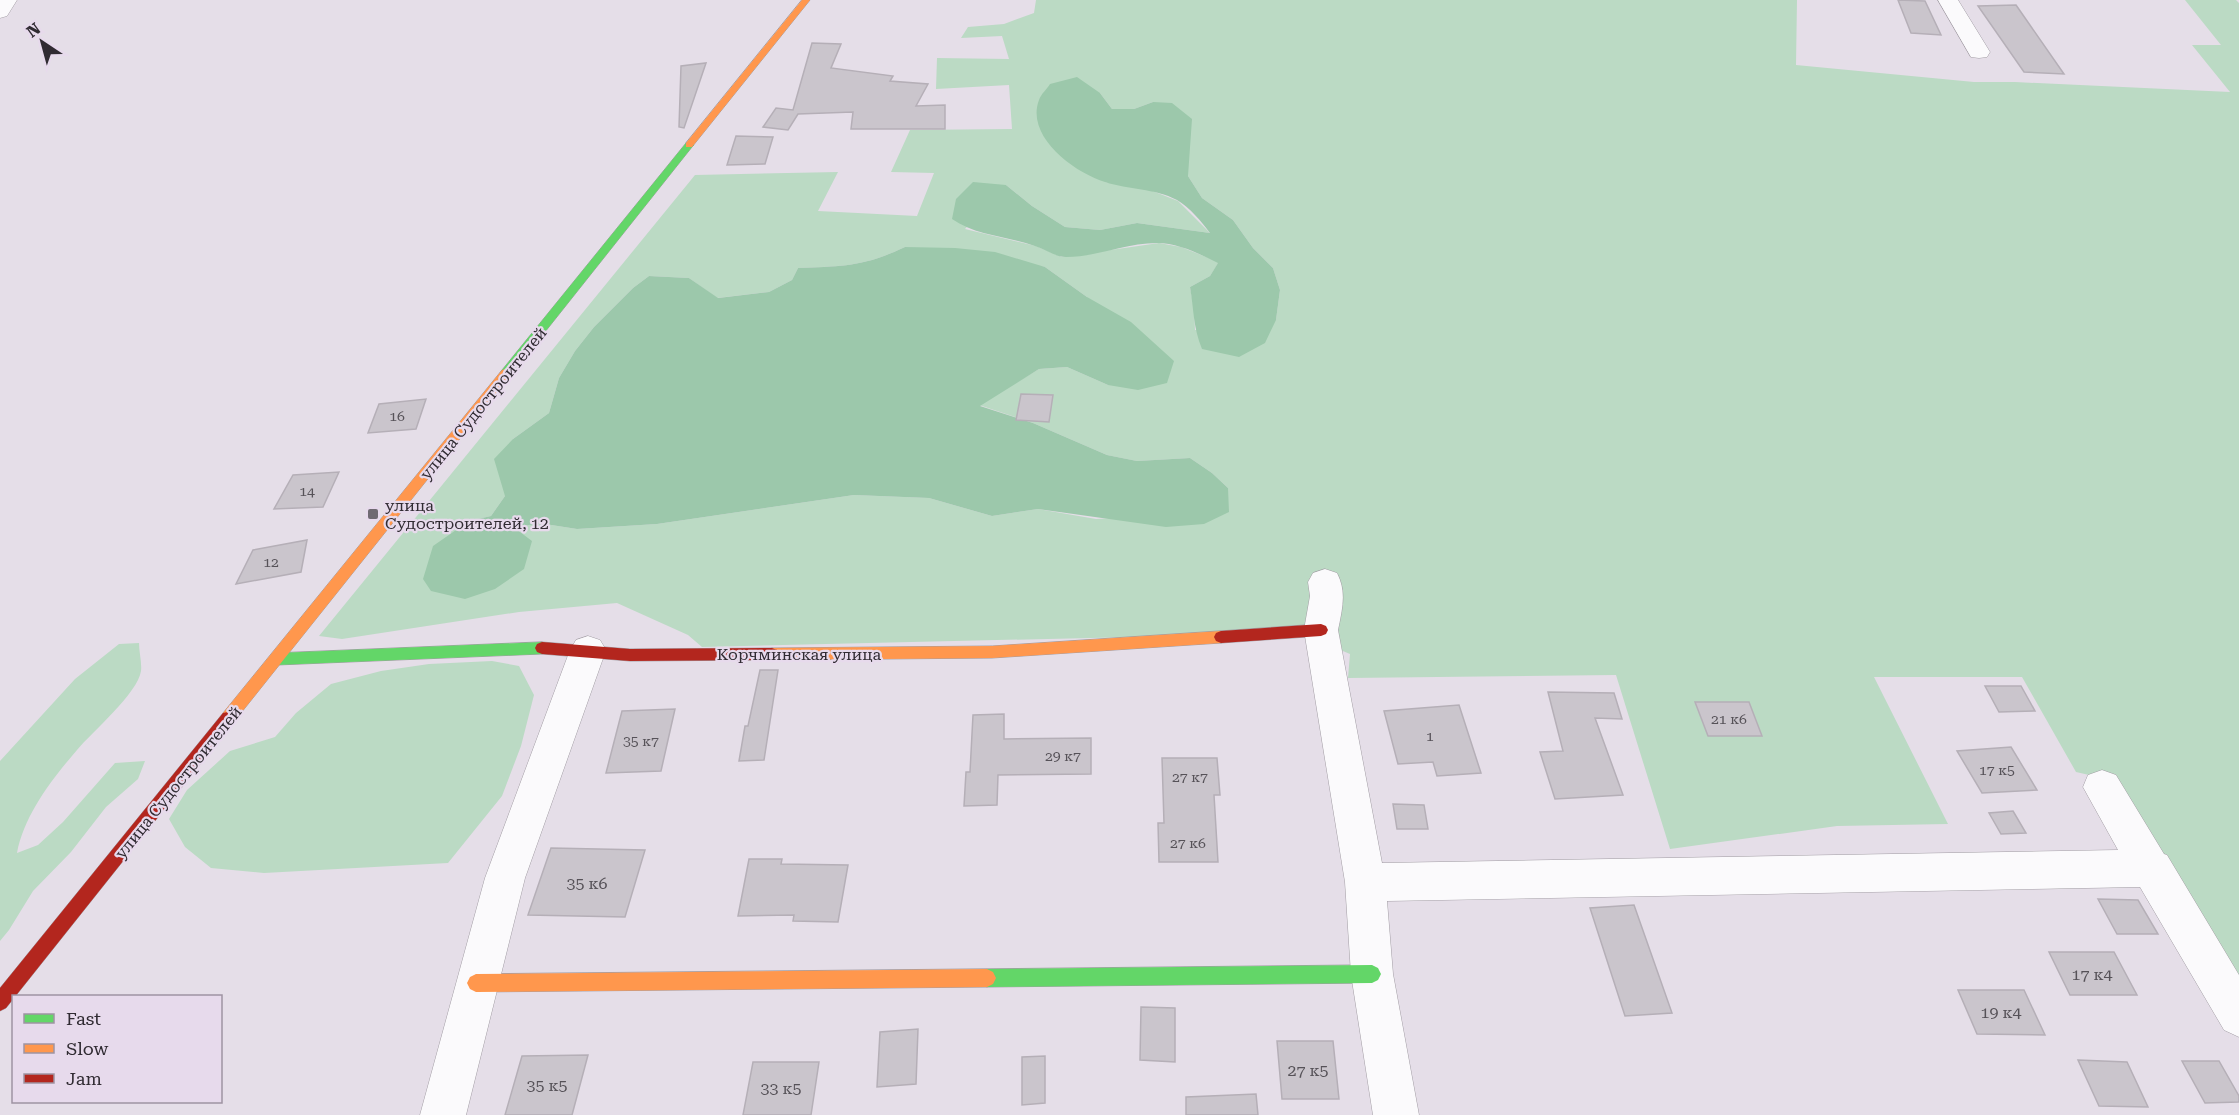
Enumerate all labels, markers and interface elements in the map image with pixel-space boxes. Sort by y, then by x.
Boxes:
north arrow [12,12,72,72]
text: N [23,19,44,42]
street label: улица Судостроителей [416,323,551,483]
house number: 16 [389,408,405,424]
house number: 14 [299,483,315,499]
place label: улица Судостроителей, 12 [385,496,549,533]
marker: улица Судостроителей, 12 [366,507,380,521]
house number: 12 [263,554,279,570]
street label: Корчминская улица [717,645,882,664]
street label: улица Судостроителей [111,702,246,862]
house number: 21 к6 [1711,711,1747,727]
house number: 1 [1426,728,1434,744]
house number: 35 к7 [623,733,659,749]
house number: 29 к7 [1045,748,1081,764]
house number: 17 к5 [1979,762,2015,778]
house number: 27 к7 [1172,769,1208,785]
house number: 27 к6 [1170,835,1206,851]
house number: 35 к6 [566,874,608,893]
house number: 17 к4 [2071,965,2113,984]
legend [12,995,222,1103]
house number: 19 к4 [1980,1003,2022,1022]
text: Fast [66,1008,101,1029]
text: Slow [66,1038,108,1059]
house number: 27 к5 [1287,1061,1329,1080]
text: Jam [66,1068,102,1089]
house number: 35 к5 [526,1076,568,1095]
house number: 33 к5 [760,1079,802,1098]

